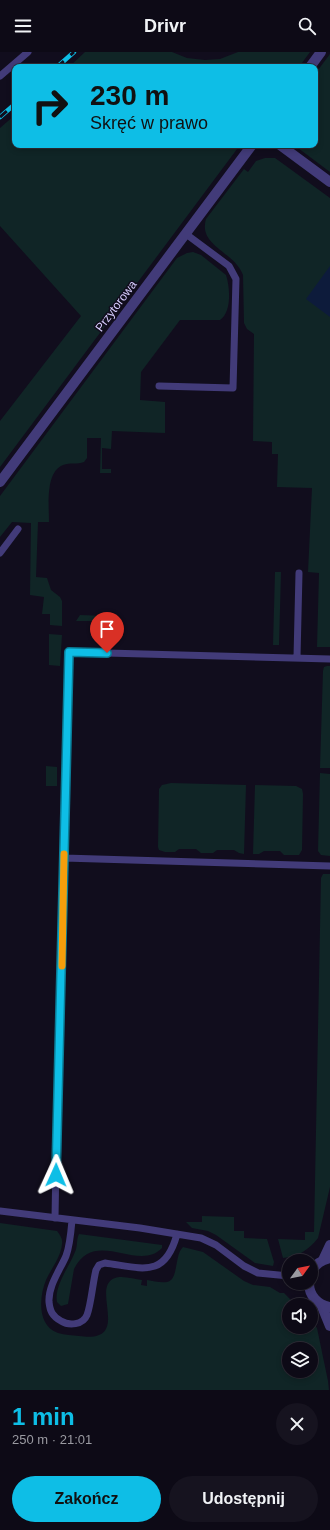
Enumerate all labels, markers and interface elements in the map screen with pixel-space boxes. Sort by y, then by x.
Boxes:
icon: menu [12,15,34,37]
icon: search [296,15,318,37]
text: Drivr [144,16,186,36]
icon: right [24,80,76,132]
text: 230 m [90,80,169,111]
text: Skręć w prawo [90,113,208,133]
street label: Przytorowa [92,278,140,334]
pin [90,612,124,653]
icon: arrive [96,618,118,640]
position arrow [35,1154,77,1196]
north arrow [282,1254,318,1290]
map controls [282,1254,318,1378]
button: sound [282,1298,318,1334]
button: layers [282,1342,318,1378]
text: 1 min [12,1403,75,1430]
button: close [276,1403,318,1445]
text: 250 m · 21:01 [12,1432,92,1447]
button: Zakończ [12,1476,161,1522]
button: Udostępnij [169,1476,318,1522]

